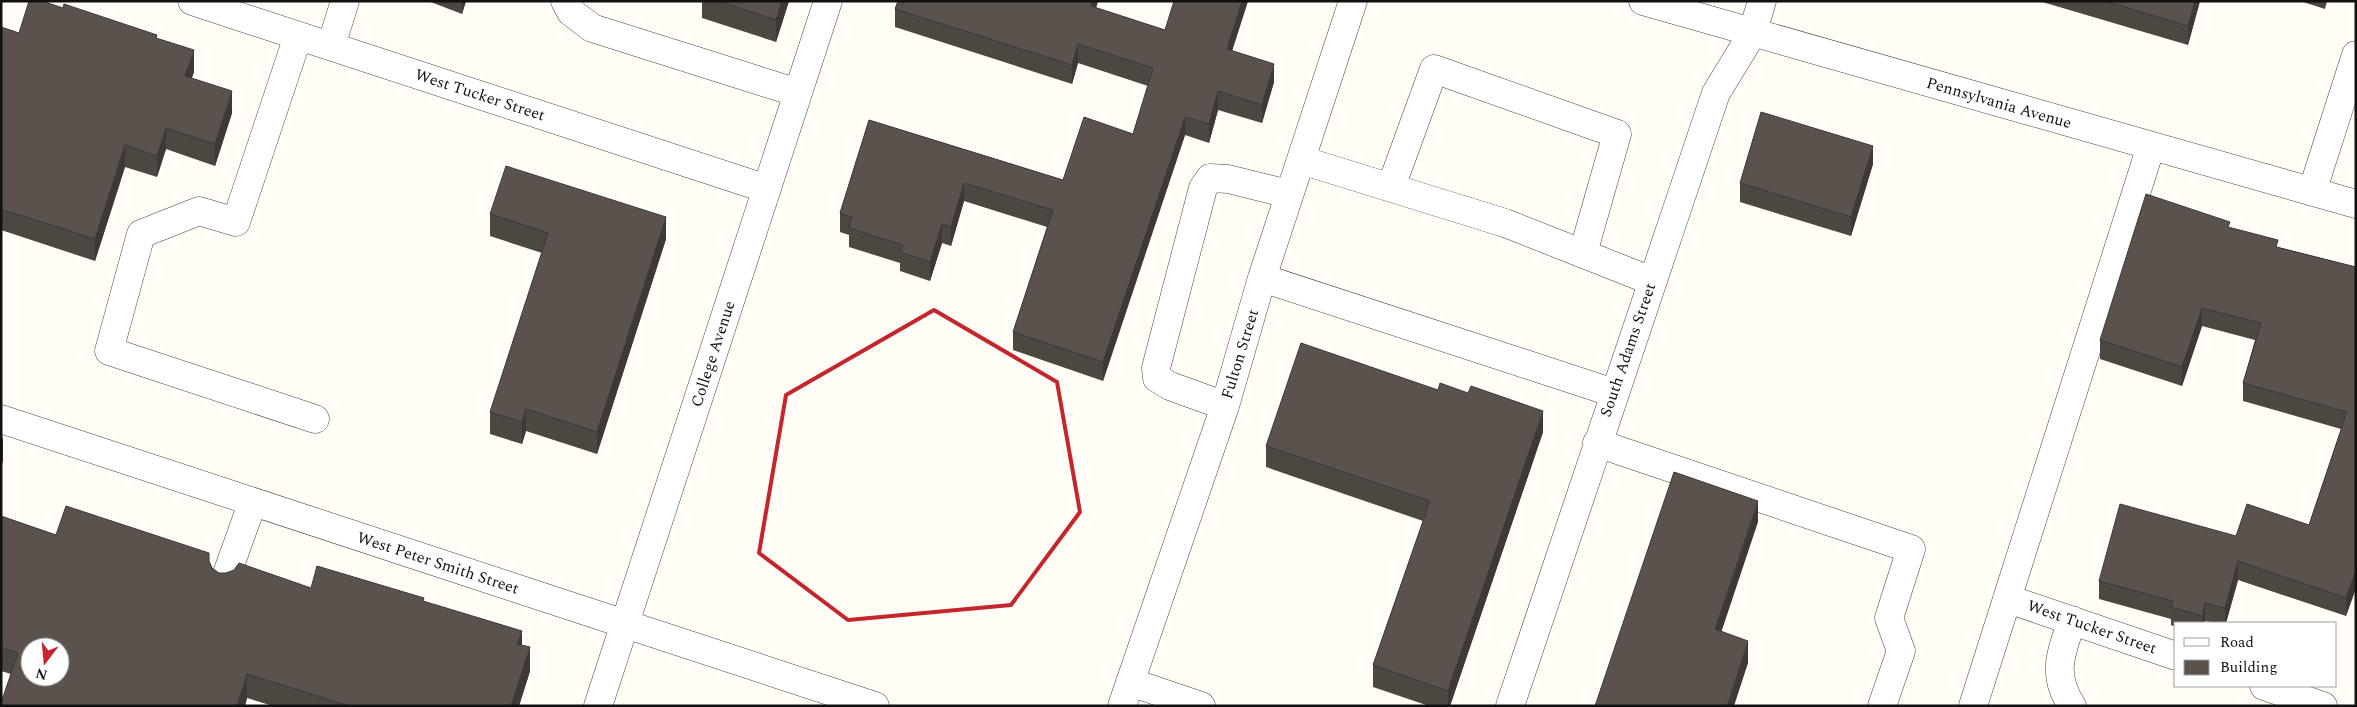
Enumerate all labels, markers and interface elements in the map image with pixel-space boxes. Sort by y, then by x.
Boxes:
street label: West Tucker Street [412,63,548,127]
street label: Pennsylvania Avenue [1924,71,2074,135]
street label: South Adams Street [1594,279,1662,420]
street label: College Avenue [685,298,741,410]
street label: Fulton Street [1215,306,1265,402]
street label: West Peter Smith Street [354,525,522,601]
street label: West Tucker Street [2024,594,2160,661]
legend [2174,622,2337,687]
text: Road [2220,631,2254,654]
north arrow [20,637,70,687]
text: Building [2220,656,2277,679]
text: N [33,662,50,686]

